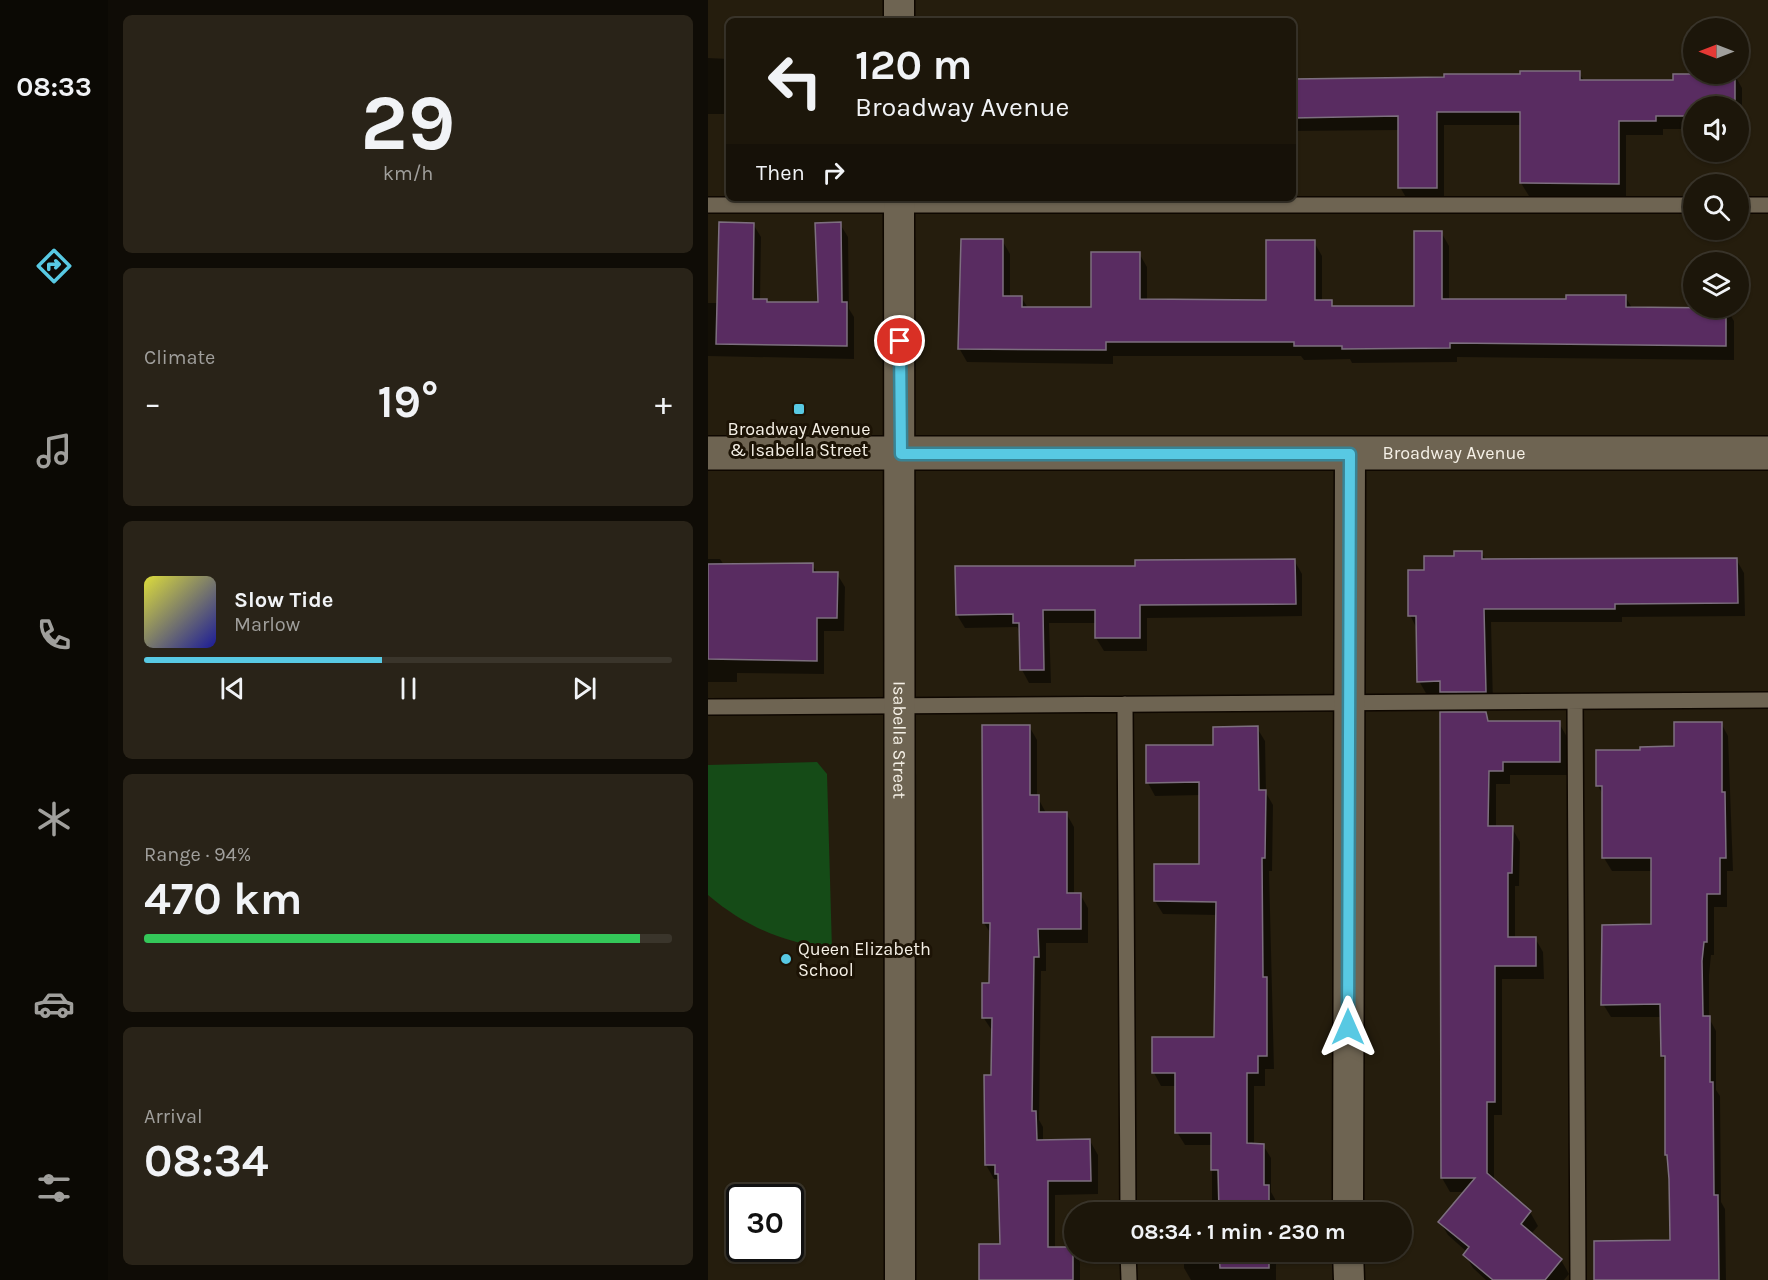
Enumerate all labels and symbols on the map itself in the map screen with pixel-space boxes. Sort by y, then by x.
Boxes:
north arrow [1683,18,1749,84]
pin [874,315,925,366]
marker: Broadway Avenue & Isabella Street [792,402,806,416]
place label: Broadway Avenue & Isabella Street [728,418,870,461]
street label: Broadway Avenue [1382,442,1526,464]
street label: Isabella Street [888,681,911,799]
place label: Queen Elizabeth School [798,938,931,981]
marker: Queen Elizabeth School [779,952,793,966]
position arrow [1316,995,1380,1059]
speed limit sign: 30 [726,1184,804,1262]

